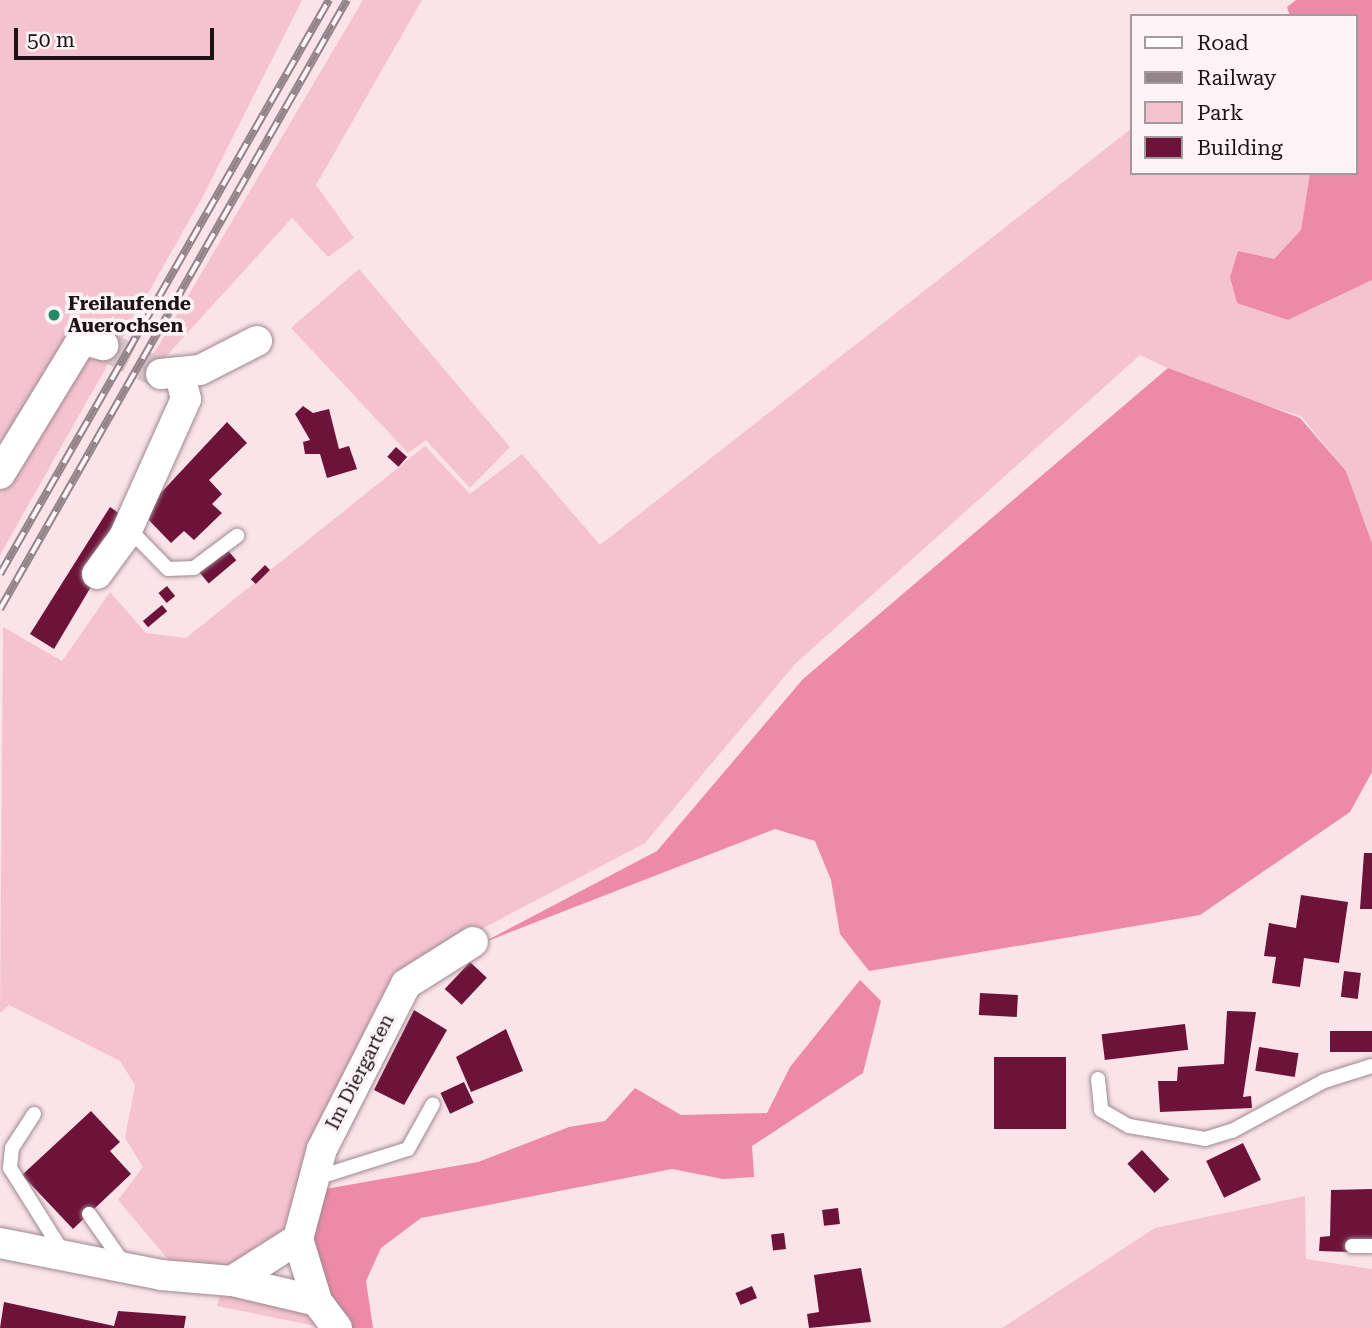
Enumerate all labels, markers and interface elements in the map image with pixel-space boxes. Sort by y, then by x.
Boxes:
scale bar [18,14,217,58]
legend [1130,14,1358,175]
text: 50 m [27,28,75,52]
text: Road [1197,31,1249,55]
text: Railway [1197,66,1276,90]
text: Park [1197,101,1243,125]
text: Building [1197,136,1283,160]
place label: Freilaufende Auerochsen [68,293,191,337]
marker: Freilaufende Auerochsen [46,307,62,323]
street label: Im Diergarten [321,1010,399,1134]

